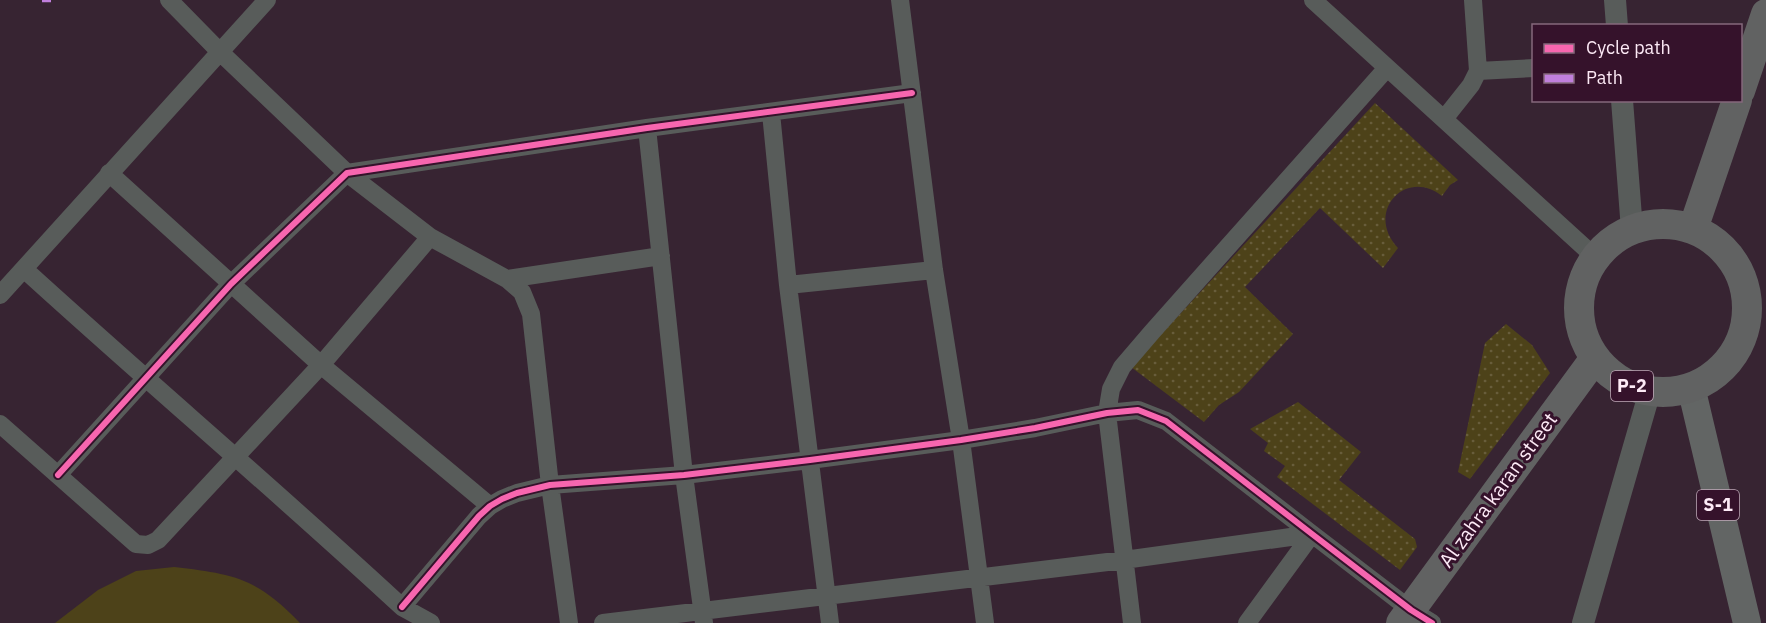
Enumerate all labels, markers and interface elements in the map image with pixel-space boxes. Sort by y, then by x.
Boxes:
legend [1532,24,1742,102]
text: Cycle path [1586,36,1671,59]
text: Path [1586,66,1623,89]
road number: P-2 [1611,371,1653,401]
street label: Al zahra karan street [1432,407,1563,572]
road number: S-1 [1697,490,1739,520]

